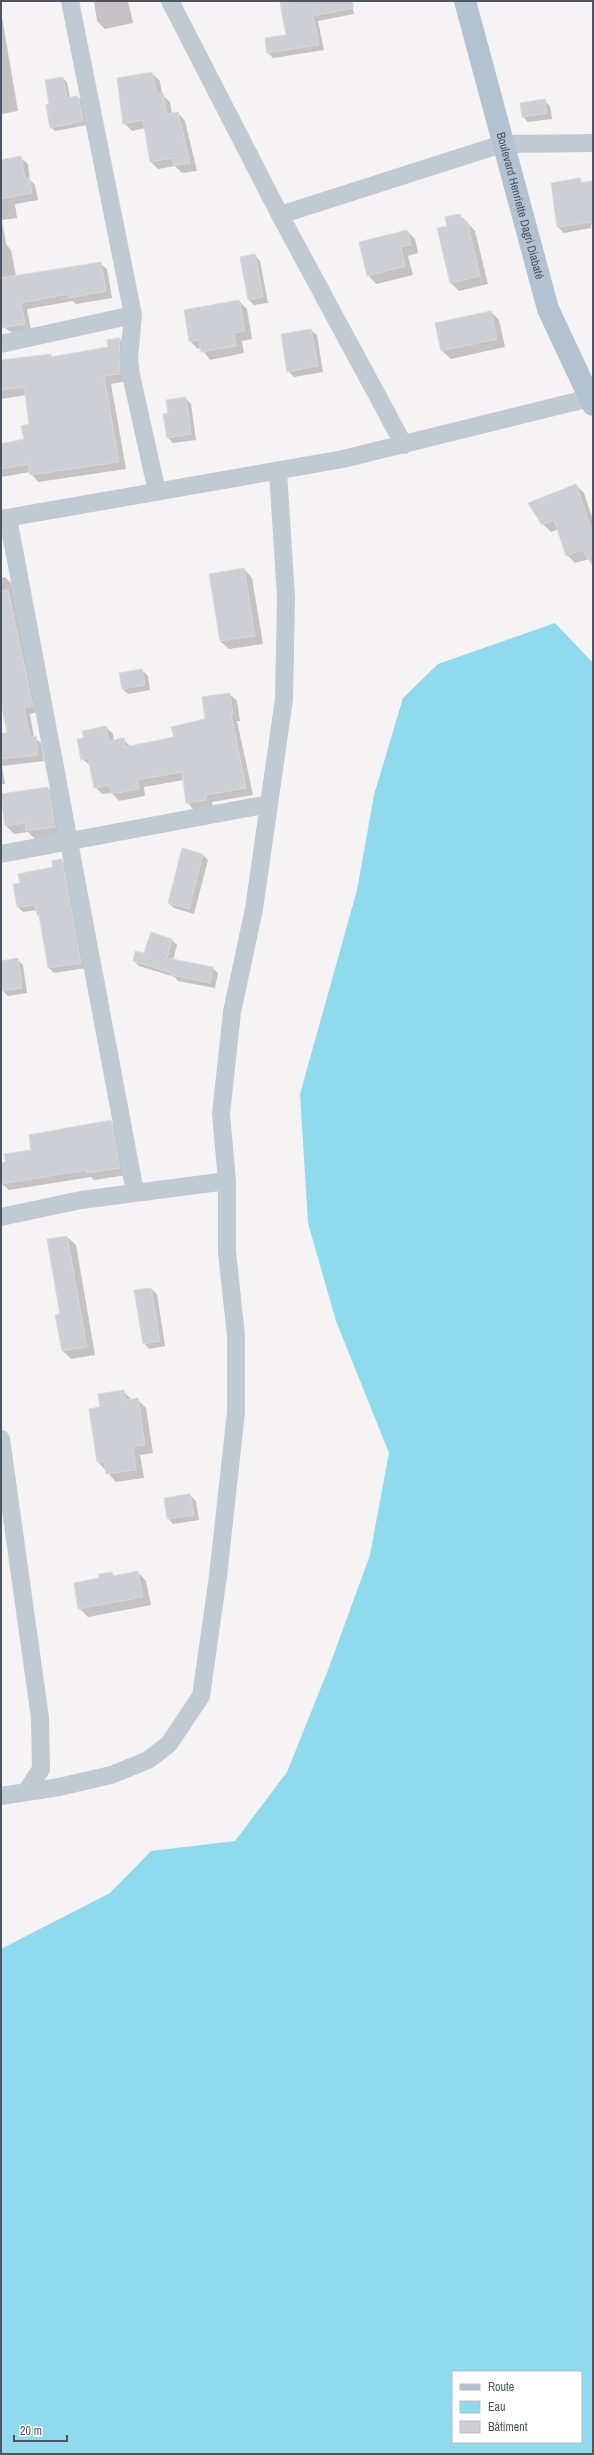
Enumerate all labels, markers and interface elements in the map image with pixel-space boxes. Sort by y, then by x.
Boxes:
street label: Boulevard Henriette Dagri Diabaté [493,130,548,281]
legend [452,2371,582,2443]
text: Route [488,2379,514,2395]
text: Eau [488,2399,506,2415]
scale bar [14,2417,67,2443]
text: Bâtiment [488,2419,528,2435]
text: 20 m [20,2423,42,2439]

